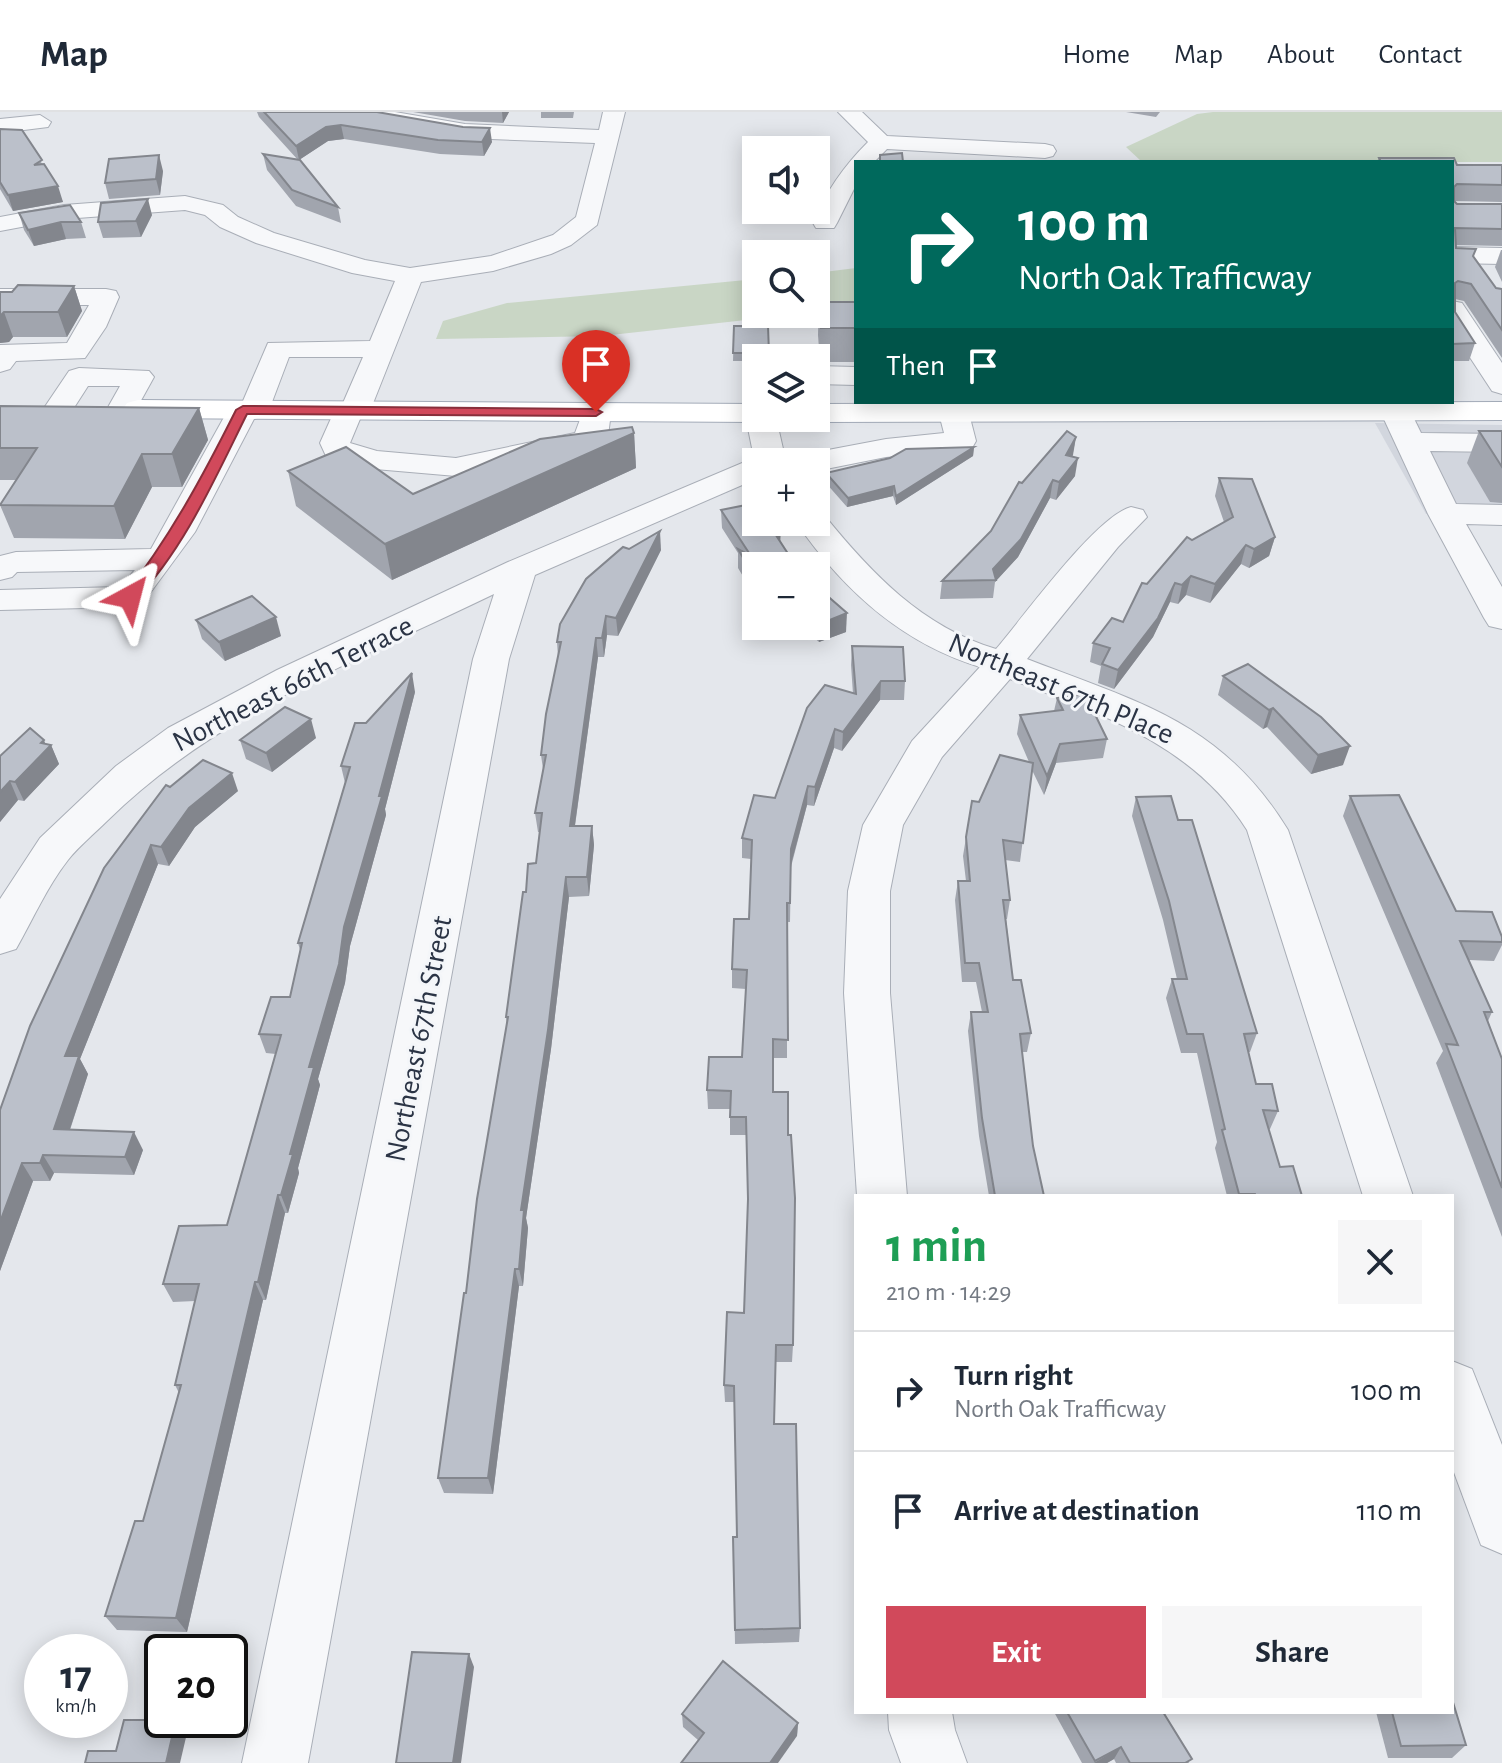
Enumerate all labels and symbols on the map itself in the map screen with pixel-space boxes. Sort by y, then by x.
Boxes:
pin [562,330,630,412]
position arrow [88,555,172,639]
street label: Northeast 66th Terrace [168,610,418,758]
street label: Northeast 67th Place [944,628,1178,750]
street label: Northeast 67th Street [380,913,458,1164]
speed limit sign: 20 [144,1634,248,1738]

